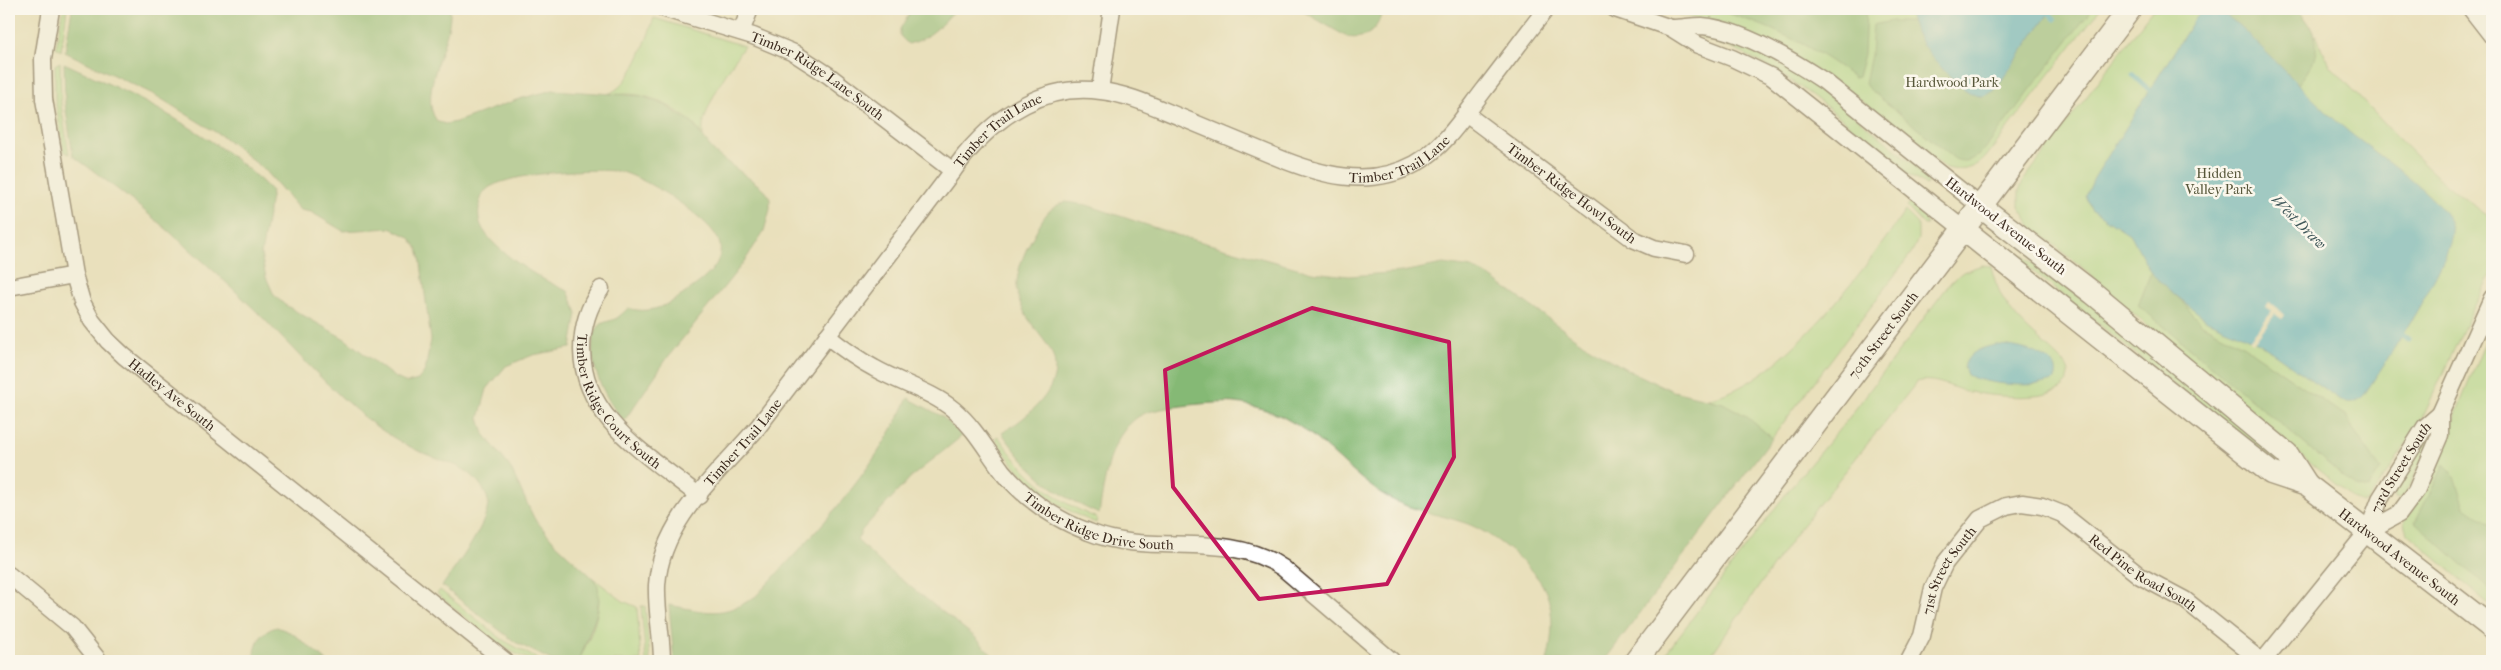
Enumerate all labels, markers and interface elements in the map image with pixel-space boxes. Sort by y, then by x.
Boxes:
street label: Timber Ridge Lane South [748,27,888,124]
park label: Hardwood Park [1905,74,2000,91]
street label: Timber Trail Lane [950,89,1044,171]
street label: Timber Trail Lane [1348,132,1453,186]
street label: Timber Ridge Howl South [1504,139,1640,247]
park label: Hidden Valley Park [2184,165,2253,198]
street label: Hardwood Avenue South [1942,173,2070,279]
water label: West Draw [2268,191,2330,253]
street label: 70th Street South [1844,288,1922,382]
street label: Timber Ridge Court South [573,333,665,472]
street label: Hadley Ave South [125,355,219,435]
street label: Timber Trail Lane [700,395,785,489]
street label: 73rd Street South [2367,417,2434,515]
street label: Timber Ridge Drive South [1020,488,1174,553]
street label: Hardwood Avenue South [2335,504,2464,609]
street label: 71st Street South [1919,523,1980,617]
street label: Red Pine Road South [2086,530,2201,615]

